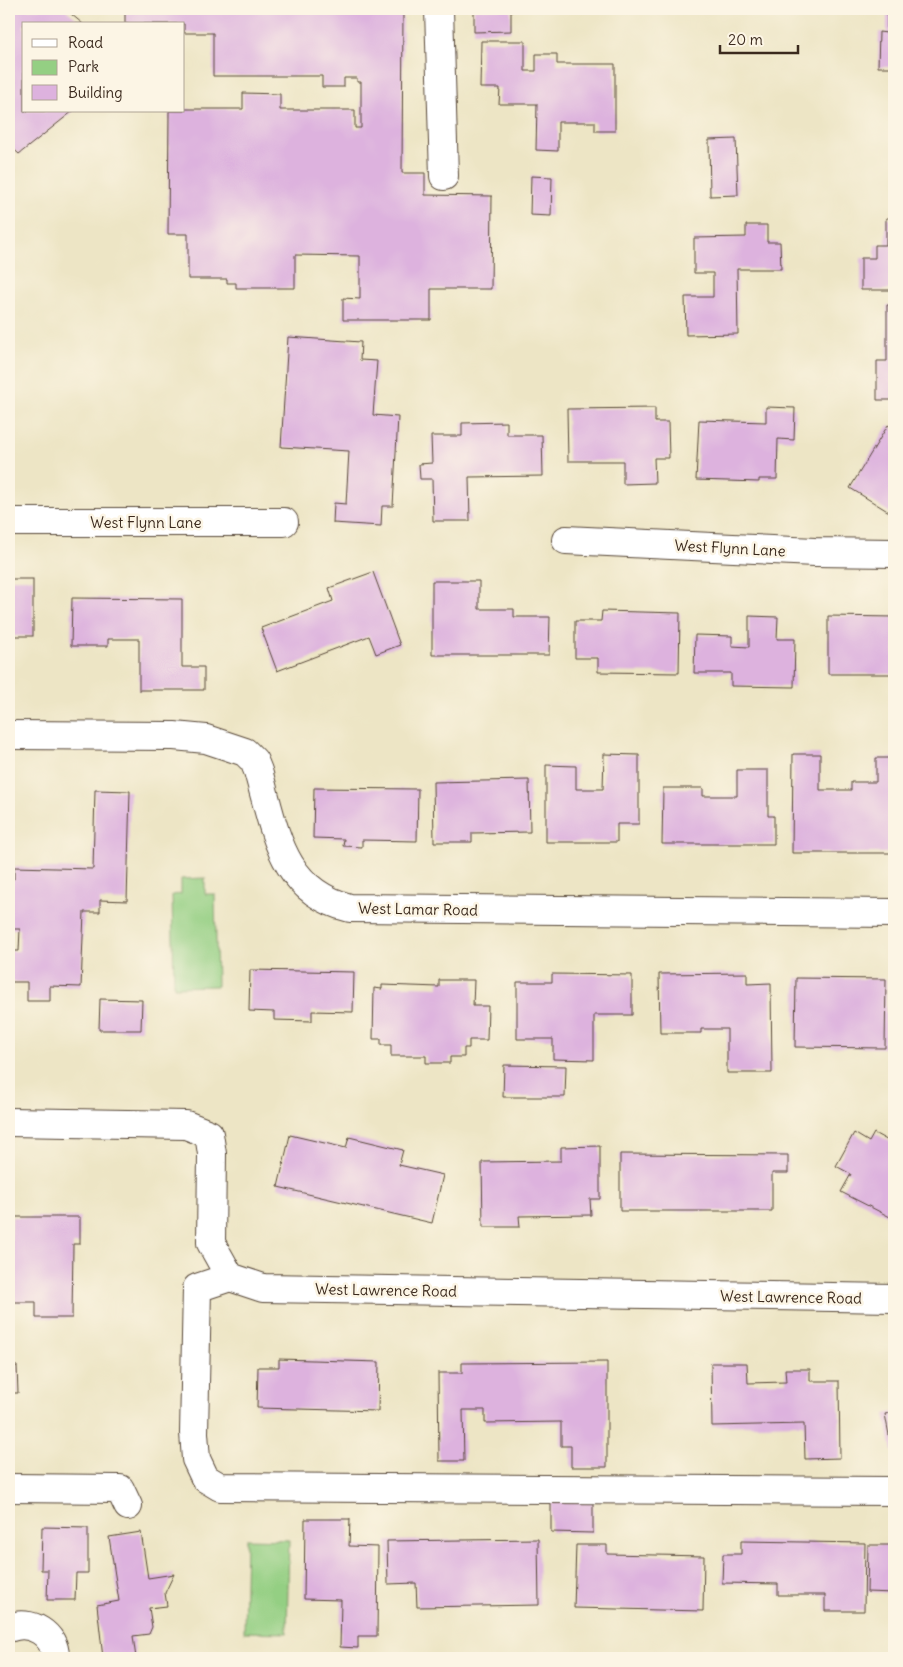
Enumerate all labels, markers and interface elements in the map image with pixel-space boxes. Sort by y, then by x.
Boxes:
legend [22,22,185,112]
scale bar [720,22,798,54]
text: 20 m [728,30,763,49]
text: Road [68,33,103,52]
text: Park [68,57,99,76]
text: Building [68,83,123,102]
street label: West Flynn Lane [90,513,202,532]
street label: West Flynn Lane [674,536,786,560]
street label: West Lamar Road [358,898,478,920]
street label: West Lawrence Road [315,1279,457,1301]
street label: West Lawrence Road [720,1286,862,1308]

